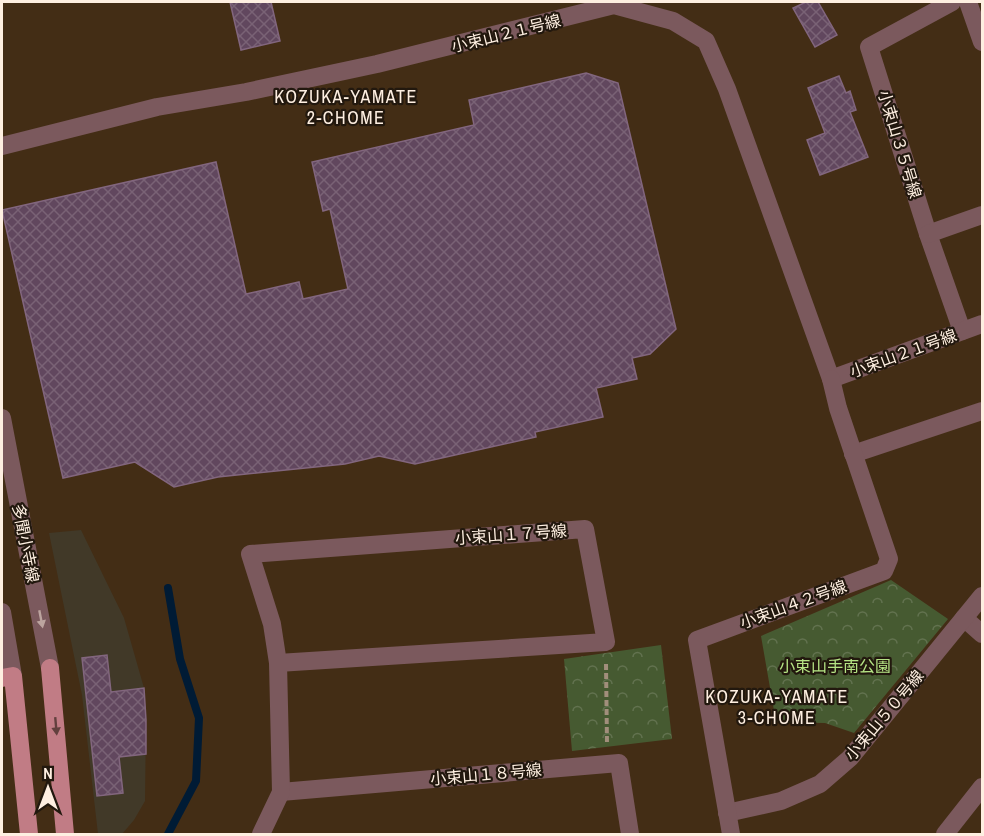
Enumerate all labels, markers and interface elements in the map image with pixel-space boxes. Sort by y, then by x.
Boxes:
street label: 小束山２１号線 [449,9,563,57]
district label: KOZUKA-YAMATE 2-CHOME [274,84,418,130]
street label: 小束山３５号線 [873,87,927,201]
street label: 小束山２１号線 [847,324,959,382]
street label: 多聞小寺線 [8,502,44,584]
street label: 小束山１７号線 [454,519,568,549]
street label: 小束山４２号線 [737,575,849,633]
one-way arrow [37,610,46,629]
park label: 小束山手南公園 [779,655,891,677]
street label: 小束山５０号線 [840,665,928,765]
district label: KOZUKA-YAMATE 3-CHOME [705,684,849,730]
one-way arrow [51,717,60,736]
north arrow [18,758,78,818]
street label: 小束山１８号線 [429,758,543,790]
text: N [43,762,53,784]

